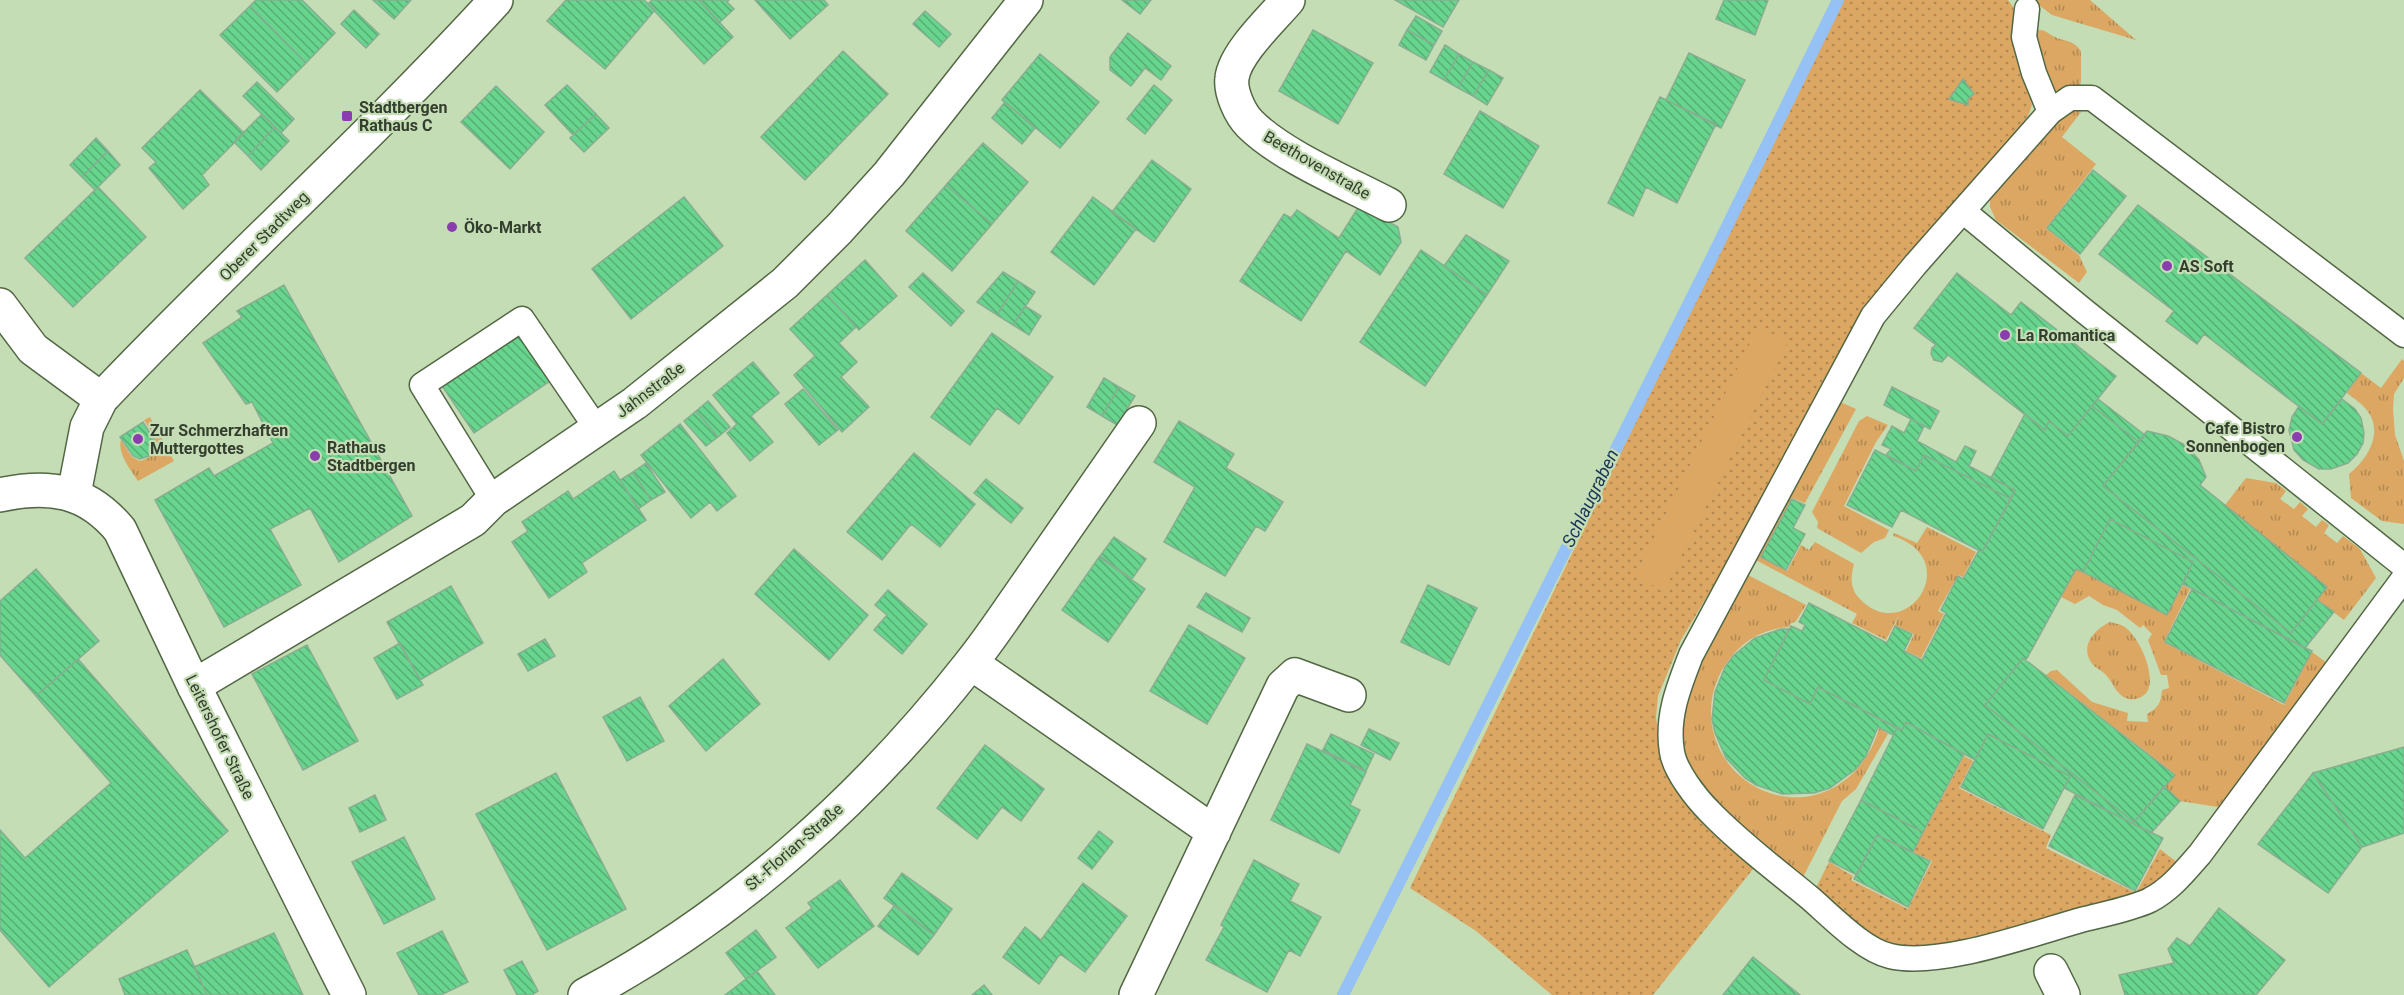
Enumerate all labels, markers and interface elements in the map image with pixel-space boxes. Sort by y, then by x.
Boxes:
place label: Stadtbergen Rathaus C [359,98,447,135]
marker: Stadtbergen Rathaus C [340,109,354,123]
street label: Beethovenstraße [1260,127,1374,203]
street label: Oberer Stadtweg [215,187,313,285]
place label: Öko-Markt [464,218,542,237]
marker: Öko-Markt [445,220,459,234]
place label: AS Soft [2179,257,2234,276]
marker: AS Soft [2160,259,2174,273]
place label: La Romantica [2017,326,2116,345]
marker: La Romantica [1998,328,2012,342]
street label: Jahnstraße [612,358,688,422]
place label: Cafe Bistro Sonnenbogen [2186,419,2285,456]
place label: Zur Schmerzhaften Muttergottes [150,421,288,458]
marker: Cafe Bistro Sonnenbogen [2290,430,2304,444]
marker: Zur Schmerzhaften Muttergottes [131,432,145,446]
place label: Rathaus Stadtbergen [327,438,415,475]
water label: Schlaugraben [1557,446,1623,550]
marker: Rathaus Stadtbergen [308,449,322,463]
street label: Leitershofer Straße [182,672,258,802]
street label: St.-Florian-Straße [741,799,847,895]

